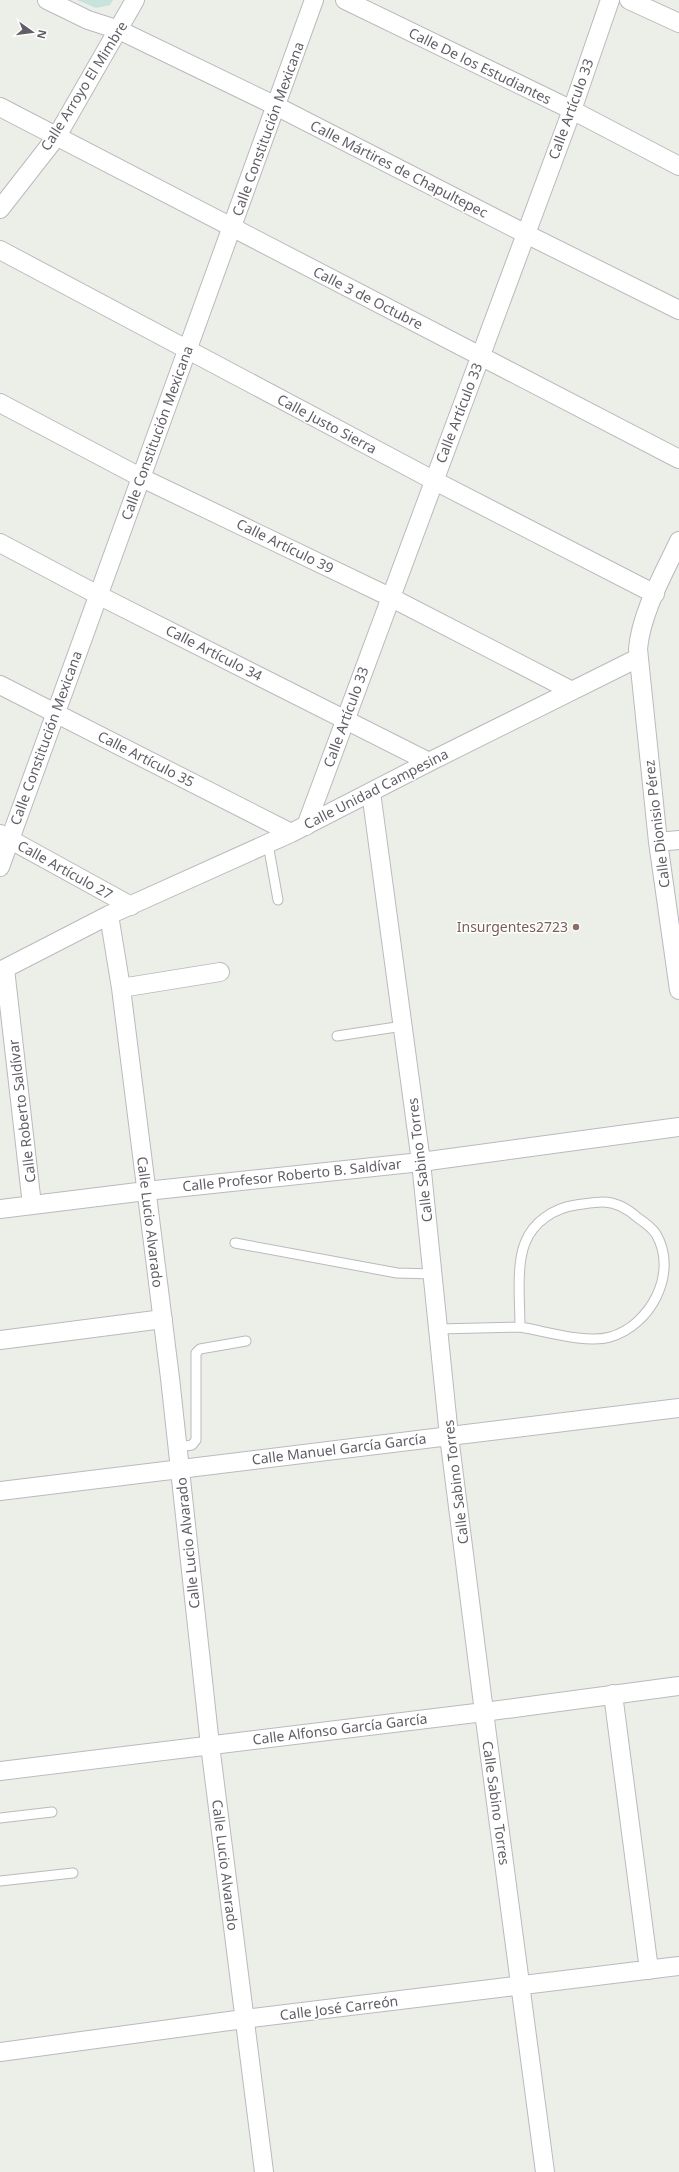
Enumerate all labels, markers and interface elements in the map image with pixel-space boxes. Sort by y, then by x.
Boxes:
north arrow [12,12,52,52]
street label: Calle Arroyo El Mimbre [36,17,131,154]
street label: Calle De los Estudiantes [406,23,555,108]
text: N [34,28,51,41]
street label: Calle Constitución Mexicana [227,39,308,219]
street label: Calle Artículo 33 [543,56,598,162]
street label: Calle Mártires de Chapultepec [307,115,491,222]
street label: Calle 3 de Octubre [310,262,426,333]
street label: Calle Constitución Mexicana [116,343,197,523]
street label: Calle Artículo 33 [431,360,486,466]
street label: Calle Justo Sierra [274,389,380,458]
street label: Calle Artículo 39 [233,514,337,577]
street label: Calle Artículo 34 [163,620,266,685]
street label: Calle Constitución Mexicana [5,648,86,828]
street label: Calle Artículo 33 [318,664,373,770]
street label: Calle Artículo 35 [95,726,198,791]
street label: Calle Unidad Campesina [300,744,451,833]
street label: Calle Dionisio Pérez [639,759,674,889]
street label: Calle Artículo 27 [14,836,116,904]
place label: Insurgentes2723 [457,917,568,936]
marker: Insurgentes2723 [571,922,581,932]
street label: Calle Roberto Saldívar [3,1038,40,1184]
street label: Calle Sabino Torres [402,1097,437,1223]
street label: Calle Profesor Roberto B. Saldívar [181,1154,403,1195]
street label: Calle Lucio Alvarado [133,1155,168,1289]
street label: Calle Sabino Torres [438,1419,473,1545]
street label: Calle Manuel García García [251,1428,427,1469]
street label: Calle Lucio Alvarado [171,1476,204,1610]
street label: Calle Alfonso García García [251,1708,428,1749]
street label: Calle Sabino Torres [478,1740,515,1867]
street label: Calle Lucio Alvarado [208,1798,243,1932]
street label: Calle José Carreón [279,1991,399,2024]

